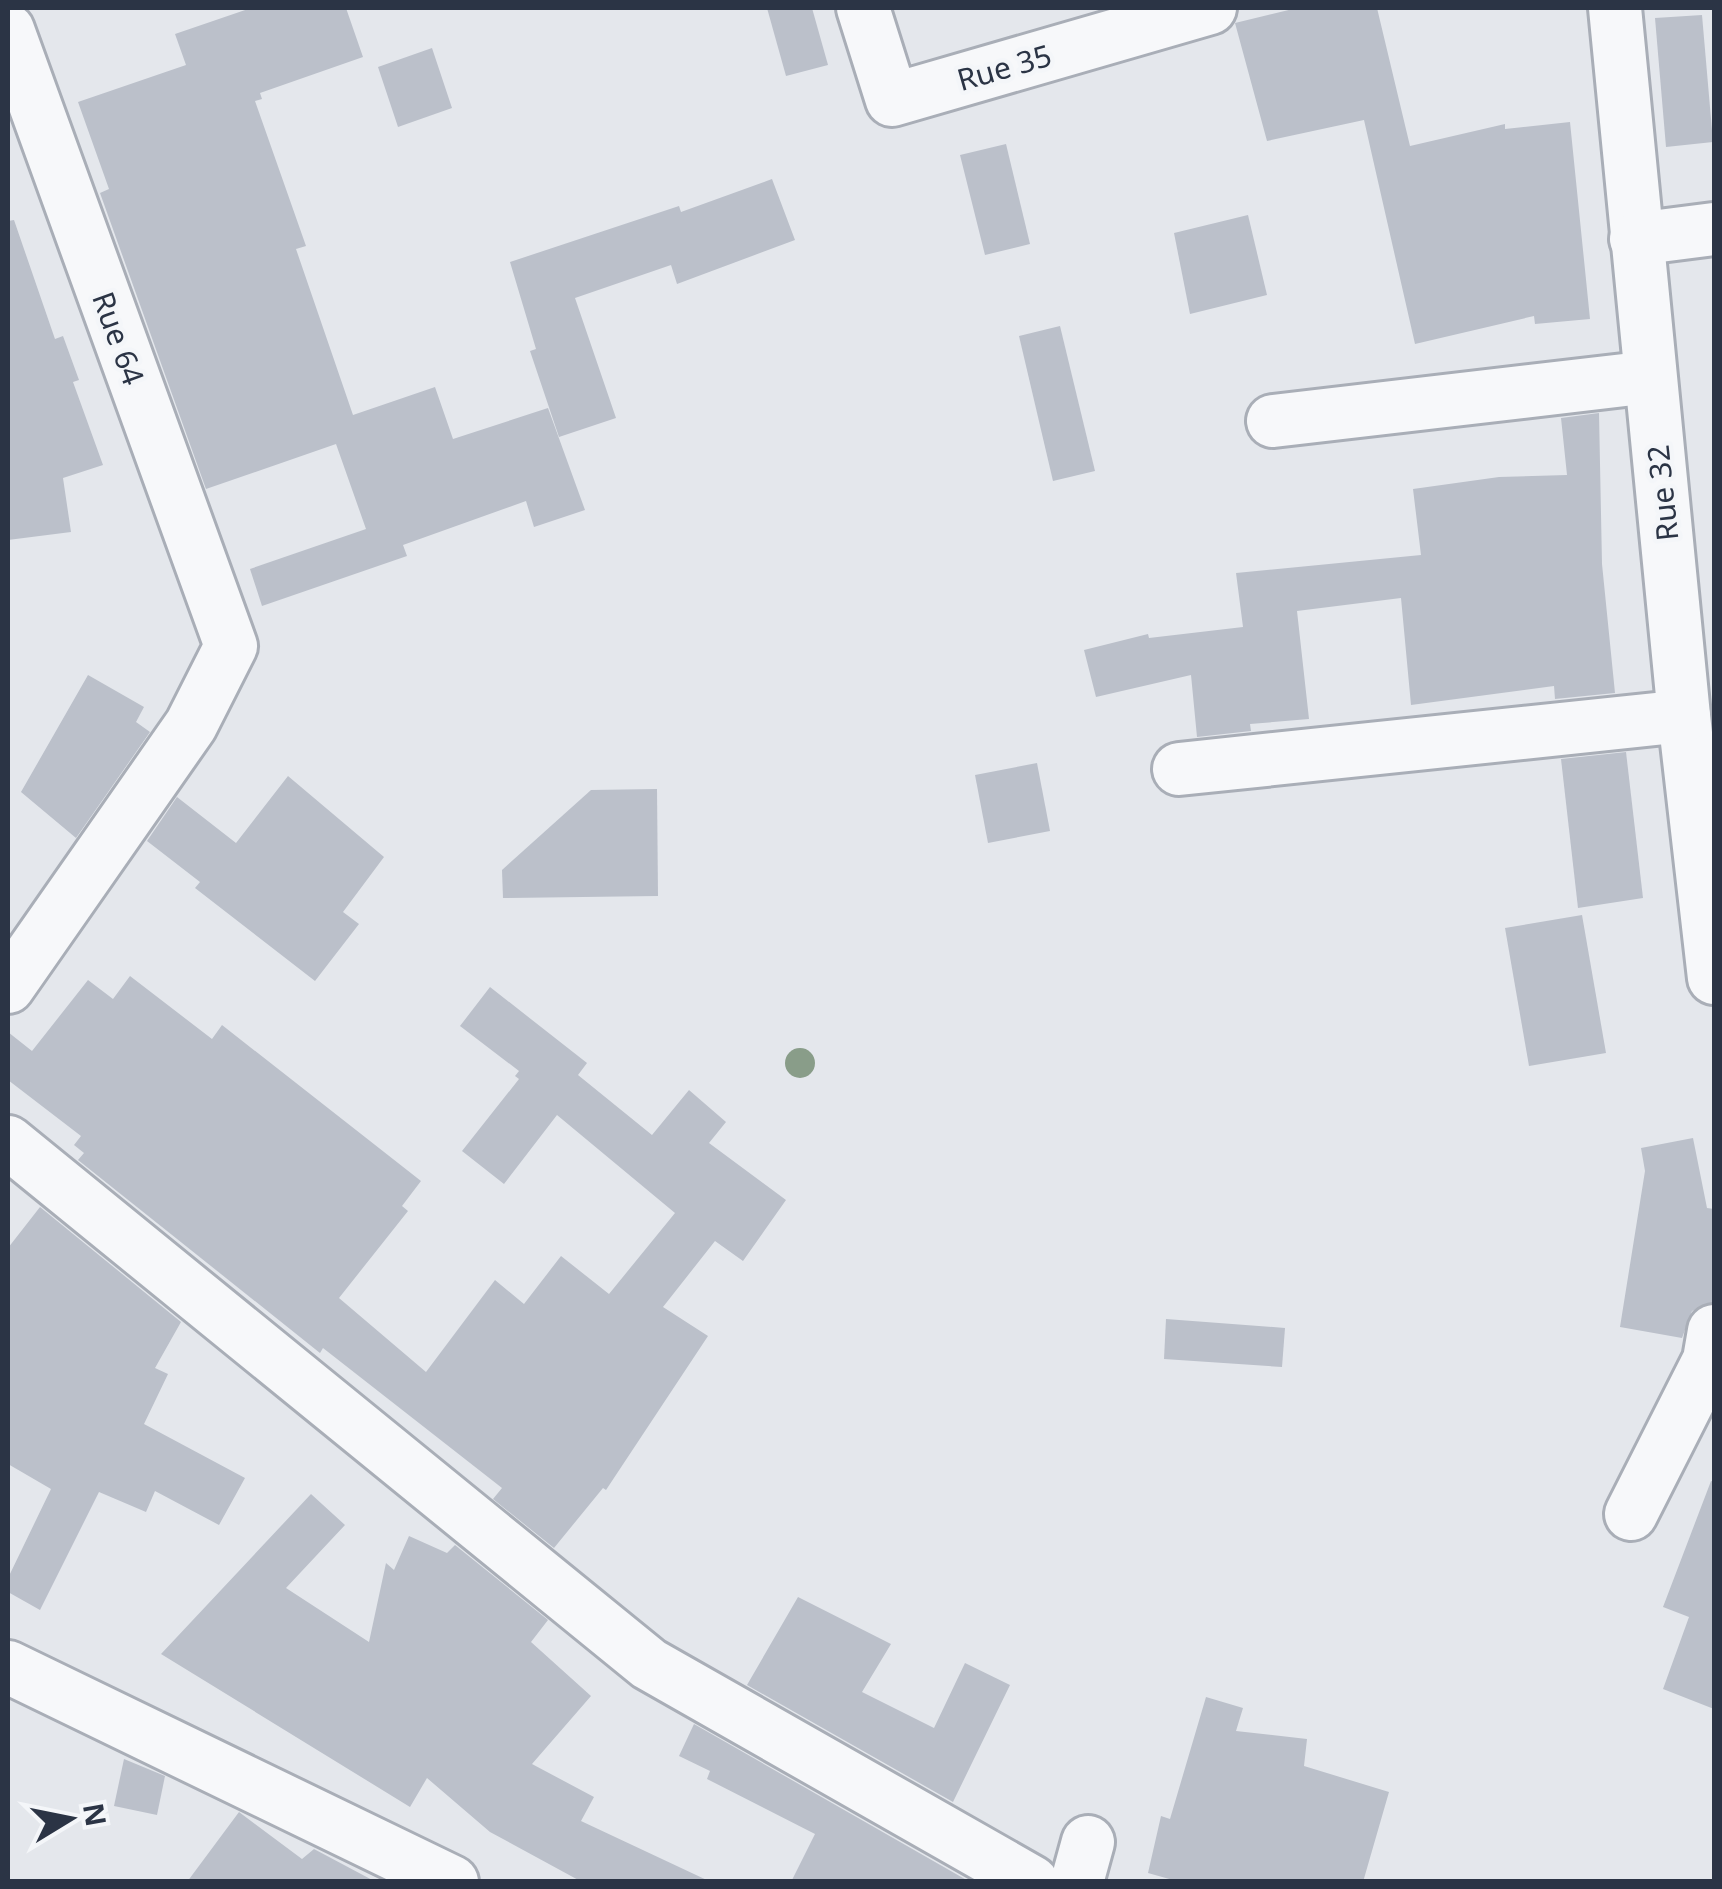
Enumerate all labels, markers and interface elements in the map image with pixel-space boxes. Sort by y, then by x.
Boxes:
street label: Rue 35 [952,34,1056,100]
street label: Rue 64 [83,286,155,390]
street label: Rue 32 [1637,443,1687,543]
north arrow [20,1769,120,1869]
text: N [75,1800,116,1829]

